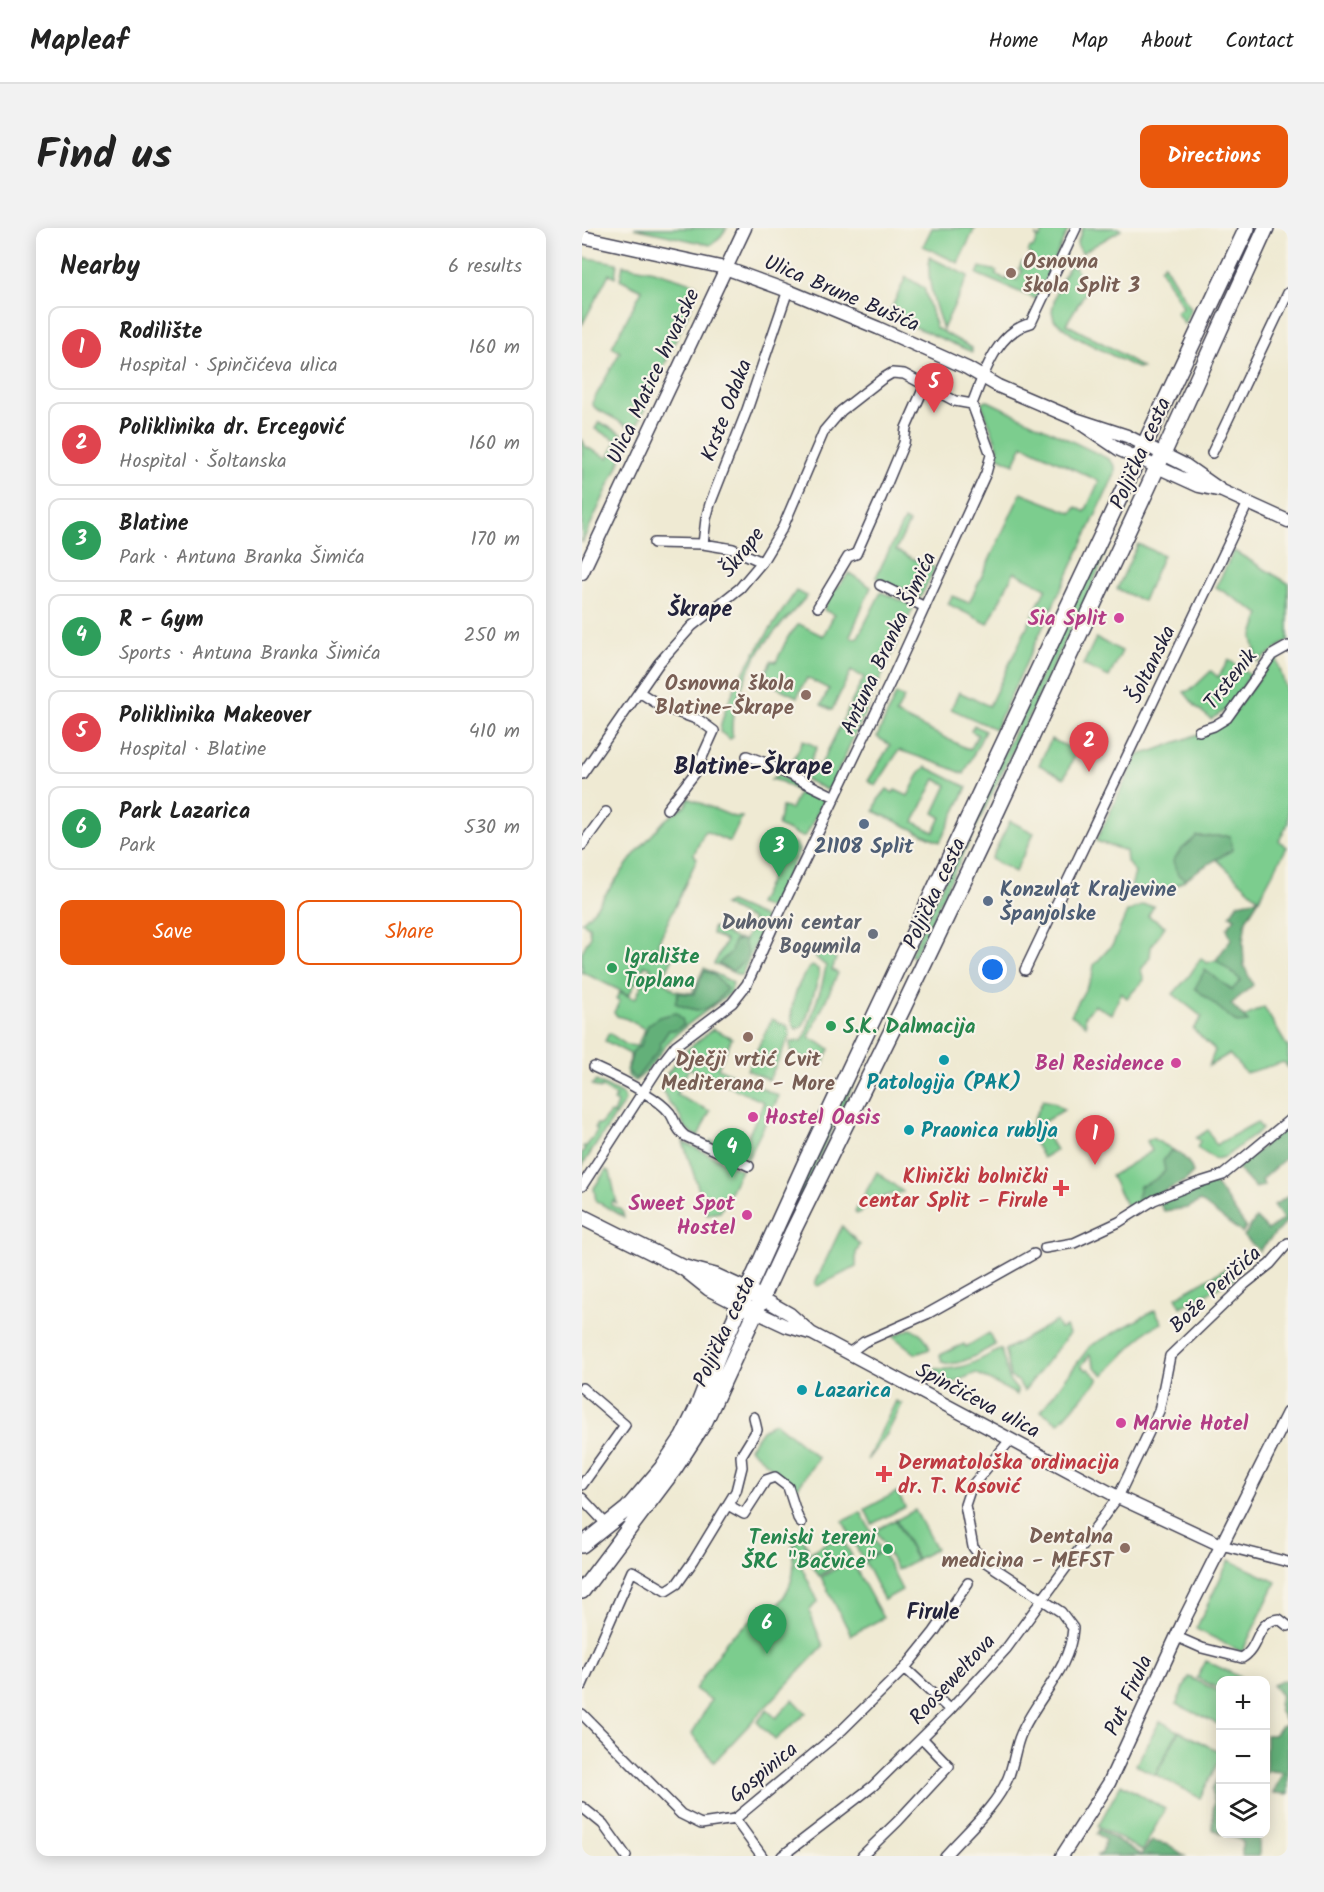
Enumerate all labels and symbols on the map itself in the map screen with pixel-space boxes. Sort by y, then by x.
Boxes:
place label: Osnovna škola Split 3 [1023,246,1141,303]
street label: Ulica Brune Bušića [758,247,924,342]
marker: Osnovna škola Split 3 [1004,266,1018,280]
street label: Ulica Matice hrvatske [599,283,710,470]
street label: Krste Odaka [693,355,762,466]
pin: 5 [914,364,954,413]
street label: Poljička cesta [1102,392,1181,515]
street label: Škrape [713,520,774,586]
street label: Antuna Branka Šimića [833,547,946,740]
district label: Škrape [668,593,732,628]
place label: Sia Split [1028,603,1108,636]
marker: Sia Split [1112,611,1126,625]
street label: Šoltanska [1119,620,1185,709]
street label: Trstenik [1196,642,1266,718]
place label: Osnovna škola Blatine-Škrape [655,668,794,725]
marker: Osnovna škola Blatine-Škrape [799,688,813,702]
pin: 2 [1070,722,1108,772]
district label: Blatine-Škrape [674,748,833,787]
marker: 21108 Split [857,817,871,831]
pin: 3 [760,828,798,877]
place label: 21108 Split [814,831,914,864]
street label: Poljička cesta [895,832,976,955]
place label: Konzulat Kraljevine Španjolske [1000,874,1176,931]
marker: Konzulat Kraljevine Španjolske [981,894,995,908]
place label: Duhovni centar Bogumila [721,907,862,964]
marker: Duhovni centar Bogumila [866,927,880,941]
place label: Igralište Toplana [624,941,699,998]
your location [978,955,1007,984]
marker: Igralište Toplana [605,961,619,975]
place label: S.K. Dalmacija [843,1011,976,1044]
marker: S.K. Dalmacija [824,1019,838,1033]
marker: Dječji vrtić Cvit Mediterana - More [741,1030,755,1044]
place label: Dječji vrtić Cvit Mediterana - More [661,1044,835,1101]
place label: Bel Residence [1035,1048,1164,1081]
marker: Patologija (PAK) [937,1053,951,1067]
marker: Bel Residence [1169,1056,1183,1070]
place label: Patologija (PAK) [867,1067,1021,1100]
place label: Hostel Oasis [765,1102,880,1135]
marker: Hostel Oasis [746,1110,760,1124]
place label: Praonica rublja [921,1115,1058,1148]
pin: 1 [1076,1116,1114,1165]
marker: Praonica rublja [902,1123,916,1137]
pin: 4 [712,1128,752,1178]
place label: Klinički bolnički centar Split - Firule [859,1161,1049,1218]
marker: Klinički bolnički centar Split - Firule [1052,1179,1070,1197]
place label: Sweet Spot Hostel [629,1188,736,1245]
marker: Sweet Spot Hostel [740,1208,754,1222]
street label: Bože Peričića [1162,1238,1270,1342]
street label: Poljička cesta [685,1270,766,1393]
street label: Spinčićeva ulica [909,1355,1046,1448]
place label: Lazarica [814,1375,891,1408]
marker: Lazarica [795,1383,809,1397]
place label: Marvie Hotel [1133,1408,1249,1441]
marker: Marvie Hotel [1114,1416,1128,1430]
place label: Dermatološka ordinacija dr. T. Kosović [898,1447,1119,1504]
marker: Dermatološka ordinacija dr. T. Kosović [875,1465,893,1483]
place label: Dentalna medicina - MEFST [942,1521,1116,1578]
place label: Teniski tereni ŠRC "Bačvice" [742,1522,877,1579]
marker: Dentalna medicina - MEFST [1118,1541,1132,1555]
marker: Teniski tereni ŠRC "Bačvice" [881,1542,895,1556]
district label: Firule [907,1596,960,1631]
pin: 6 [748,1604,786,1654]
street label: Rooseweltova [902,1627,1004,1733]
street label: Put Firula [1096,1650,1163,1742]
street label: Gospinica [722,1734,806,1812]

